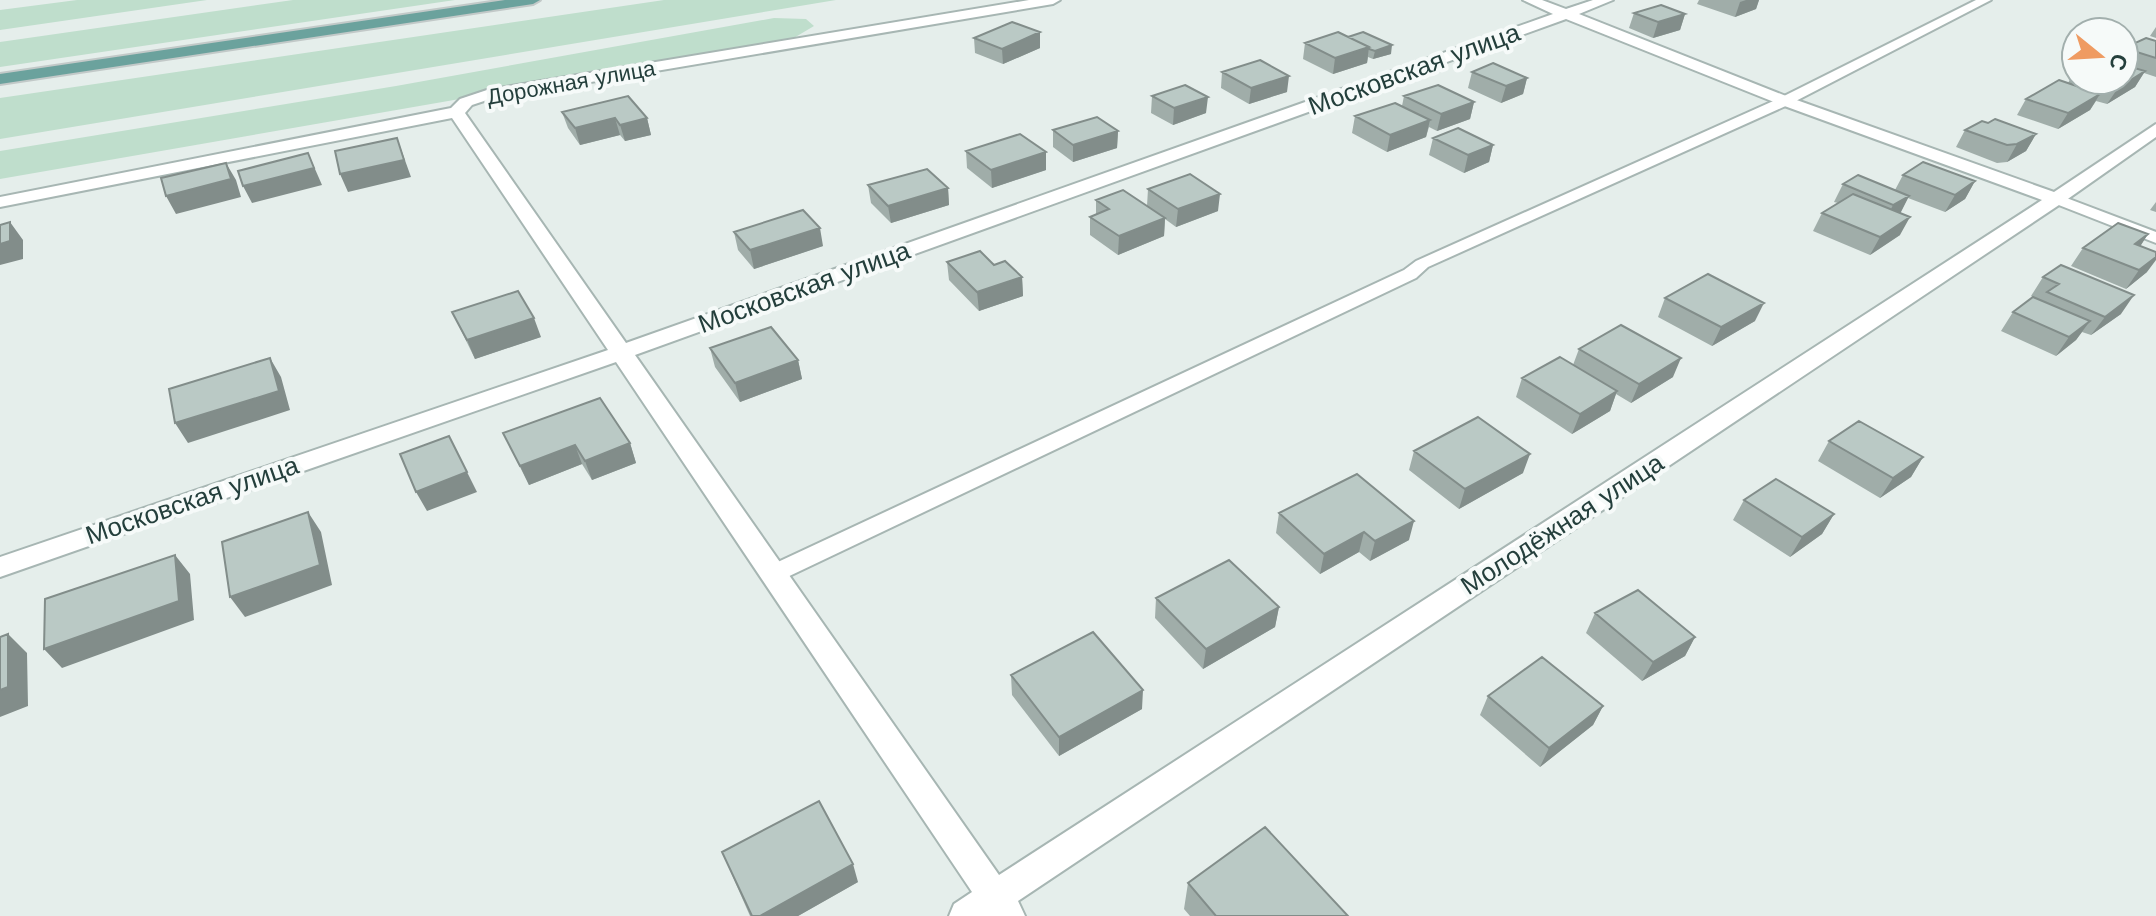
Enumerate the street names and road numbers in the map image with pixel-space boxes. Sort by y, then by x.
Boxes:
street label: Московская улица [1304,17,1524,121]
street label: Дорожная улица [485,55,658,110]
street label: Московская улица [694,235,914,339]
street label: Молодёжная улица [1455,447,1669,601]
street label: Московская улица [82,449,303,550]

